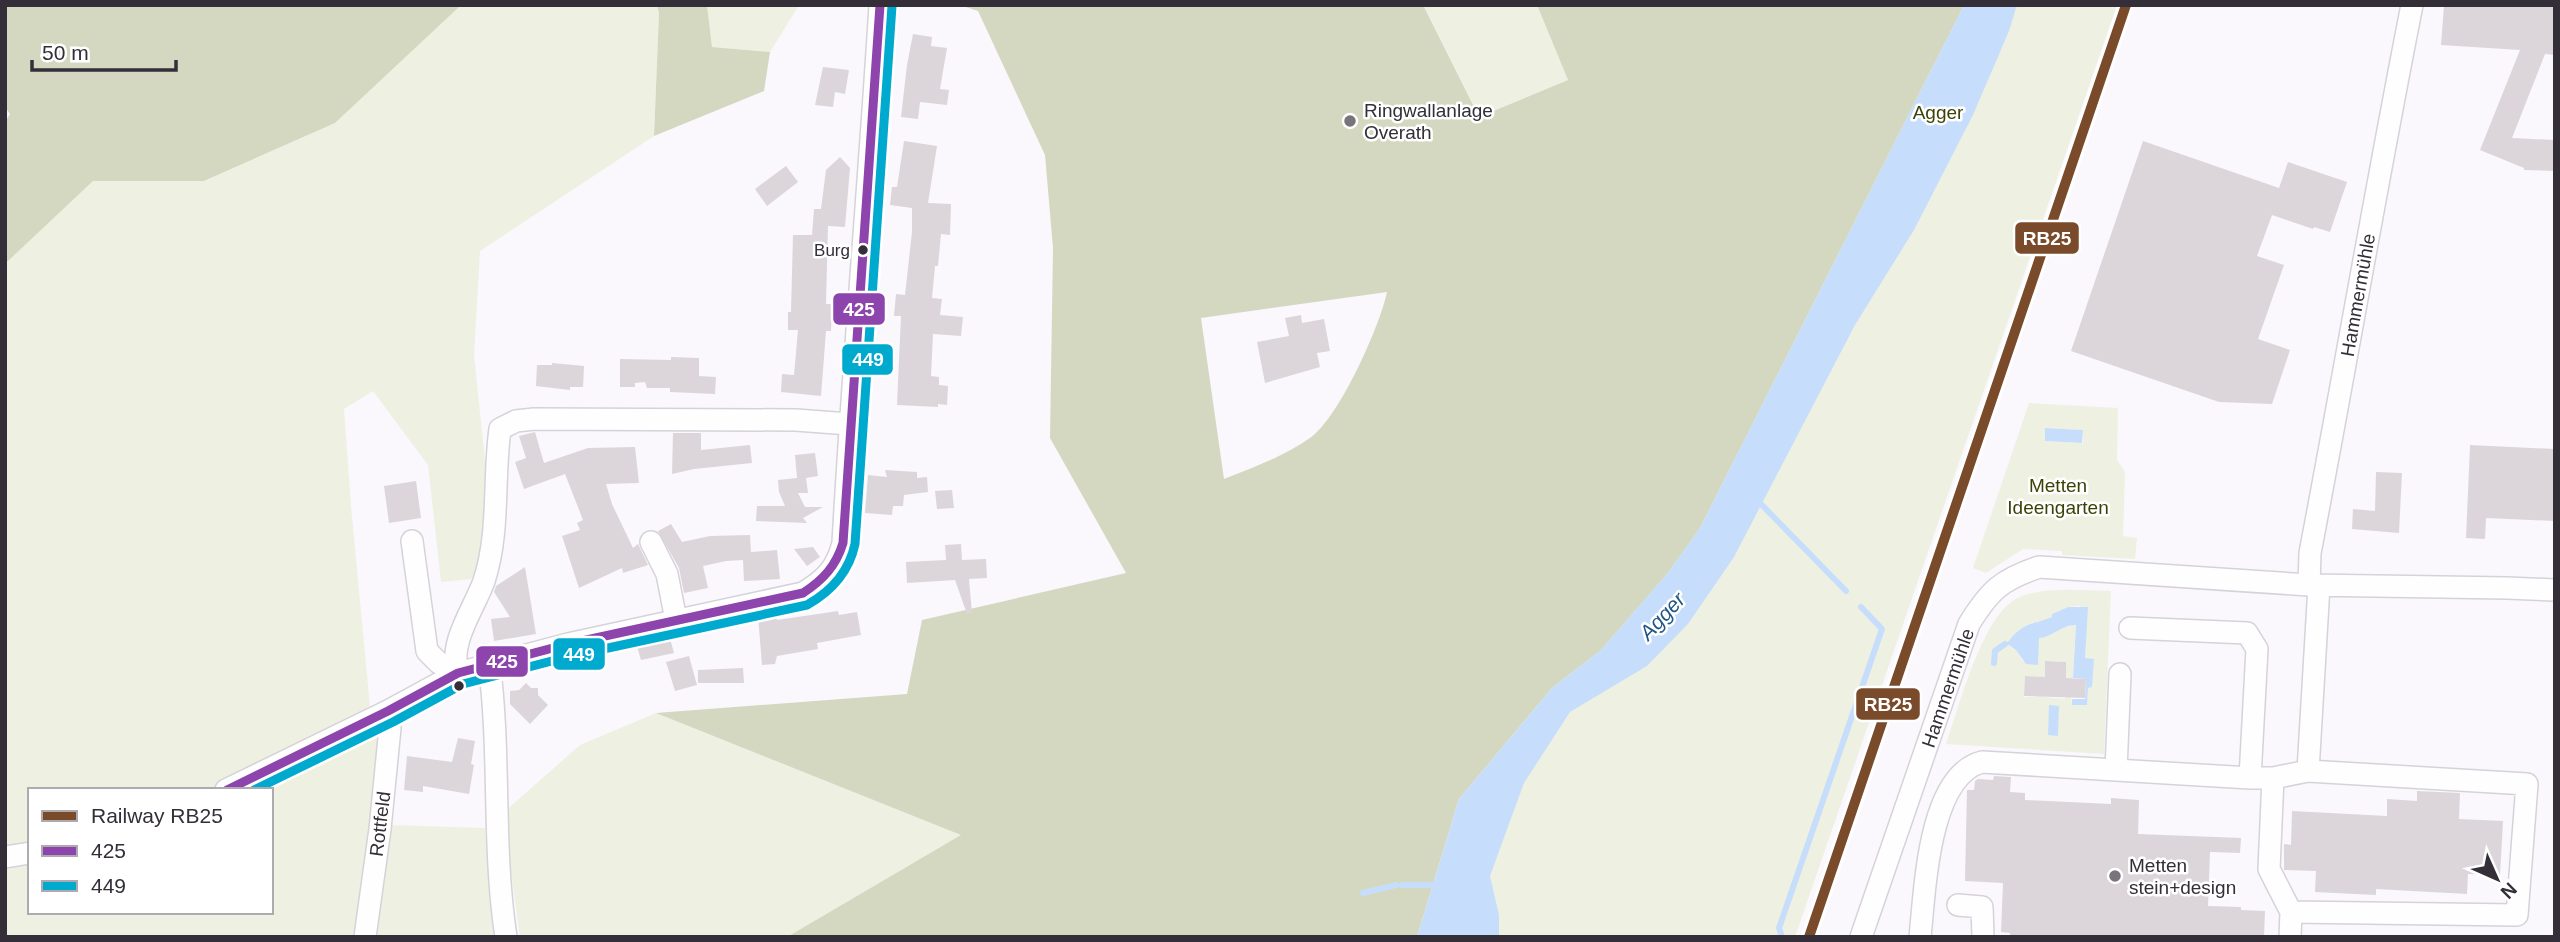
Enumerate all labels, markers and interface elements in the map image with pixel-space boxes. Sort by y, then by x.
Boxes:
scale bar [32,28,175,72]
text: 50 m [42,41,89,64]
place label: Ringwallanlage Overath [1364,100,1493,143]
park label: Agger [1913,102,1964,123]
marker: Ringwallanlage Overath [1342,113,1358,129]
line badge: RB25 [2014,221,2080,255]
text: RB25 [2023,228,2072,249]
street label: Hammermühle [2337,232,2379,358]
place label: Burg [814,241,850,260]
marker: Burg [856,243,870,257]
line badge: 425 [832,292,886,326]
text: 425 [843,299,875,320]
line badge: 449 [841,343,894,376]
text: 449 [852,349,884,370]
park label: Metten Ideengarten [2007,475,2109,518]
water label: Agger [1633,587,1690,646]
street label: Hammermühle [1918,626,1978,750]
line badge: 449 [552,637,606,671]
text: 449 [563,644,595,665]
line badge: 425 [475,645,529,678]
text: 425 [486,651,518,672]
unlabelled marker [452,679,466,693]
line badge: RB25 [1855,687,1921,721]
text: RB25 [1864,694,1913,715]
legend [28,788,273,914]
street label: Rottfeld [366,790,394,858]
text: Railway RB25 [91,804,223,827]
text: 425 [91,839,126,862]
north arrow [2462,844,2532,914]
place label: Metten stein+design [2129,855,2236,898]
marker: Metten stein+design [2107,868,2123,884]
text: 449 [91,874,126,897]
text: N [2496,878,2521,903]

